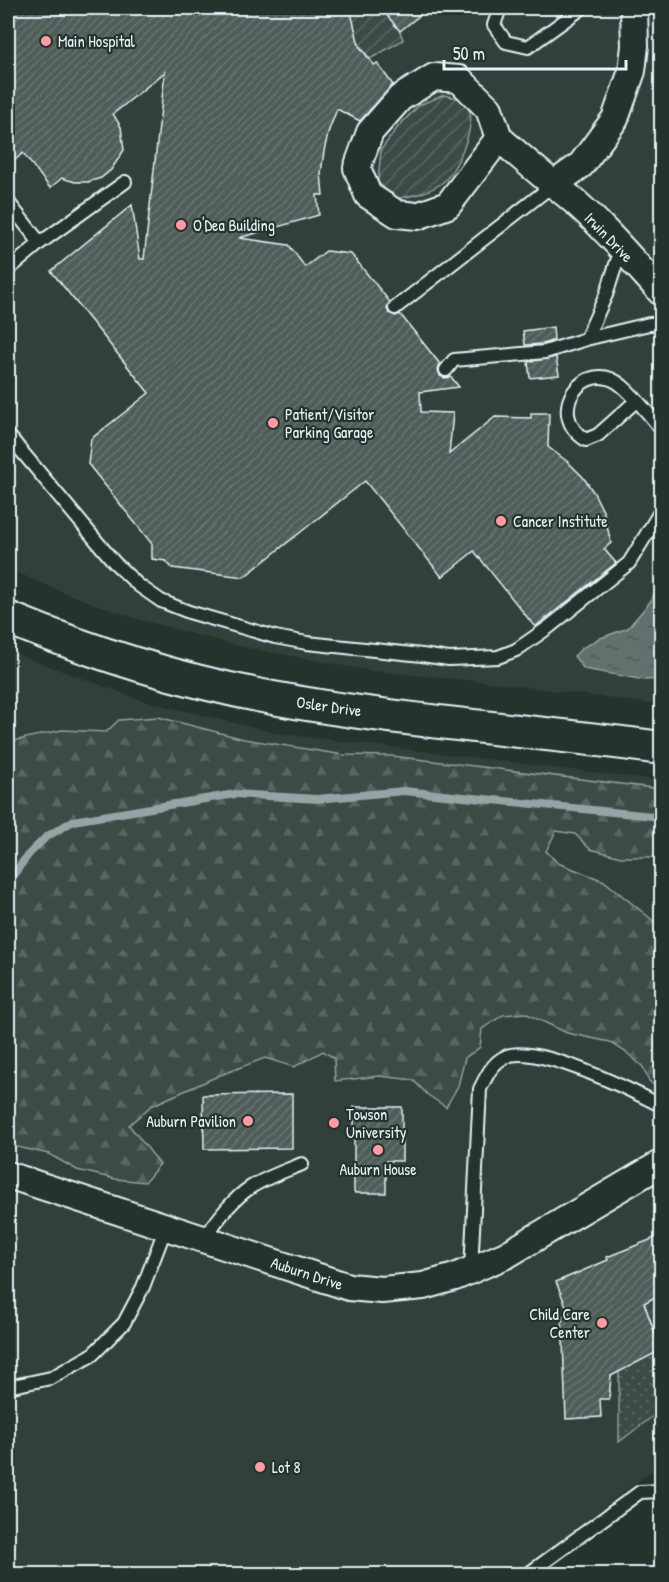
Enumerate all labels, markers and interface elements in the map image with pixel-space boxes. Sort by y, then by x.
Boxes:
place label: Main Hospital [58,30,136,52]
scale bar [444,33,626,71]
marker: Main Hospital [39,34,53,48]
text: 50 m [453,41,485,66]
street label: Irwin Drive [580,207,639,267]
place label: O'Dea Building [193,214,275,236]
marker: O'Dea Building [174,218,188,232]
place label: Patient/Visitor Parking Garage [285,403,374,443]
marker: Patient/Visitor Parking Garage [266,416,280,430]
place label: Cancer Institute [513,510,608,532]
marker: Cancer Institute [494,514,508,528]
street label: Osler Drive [295,691,364,722]
place label: Towson University [346,1103,407,1143]
place label: Auburn Pavilion [146,1110,236,1132]
marker: Auburn Pavilion [241,1114,255,1128]
marker: Towson University [327,1116,341,1130]
marker: Auburn House [371,1143,385,1157]
place label: Auburn House [339,1158,417,1180]
street label: Auburn Drive [268,1251,346,1295]
place label: Child Care Center [529,1303,591,1343]
marker: Child Care Center [595,1316,609,1330]
place label: Lot 8 [272,1456,301,1478]
marker: Lot 8 [253,1460,267,1474]

